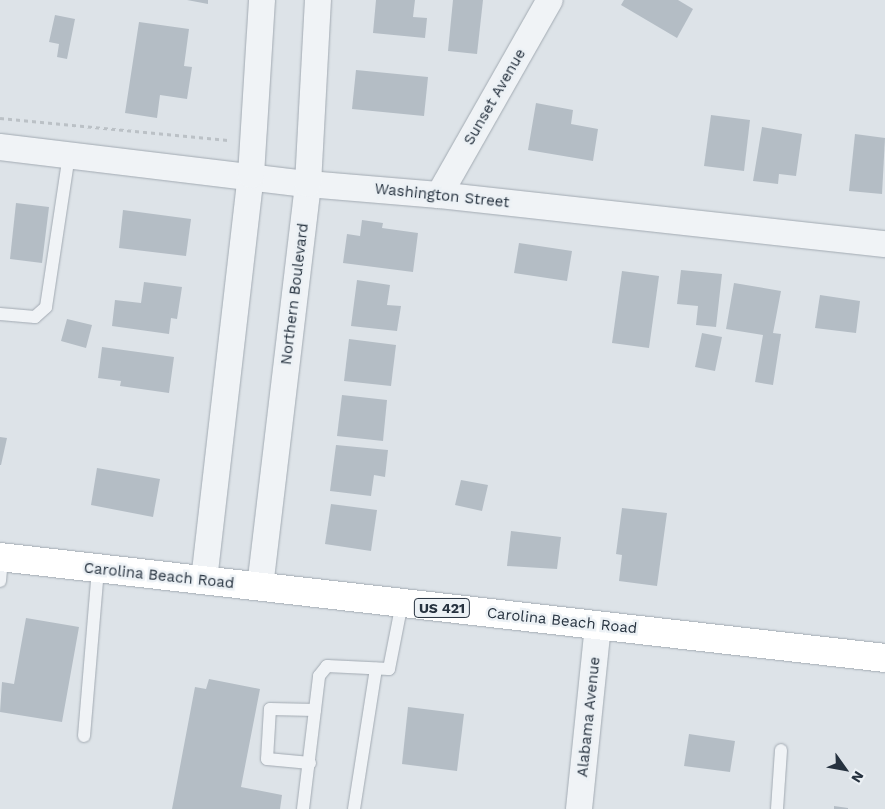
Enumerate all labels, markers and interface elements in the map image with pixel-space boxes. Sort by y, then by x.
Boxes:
street label: Sunset Avenue [460,45,530,149]
street label: Washington Street [374,180,510,212]
street label: Northern Boulevard [277,222,313,366]
street label: Carolina Beach Road [83,559,235,593]
road number: US 421 [413,596,471,620]
street label: Carolina Beach Road [486,604,638,638]
street label: Alabama Avenue [574,655,604,779]
north arrow [820,744,870,794]
text: N [848,768,867,786]

